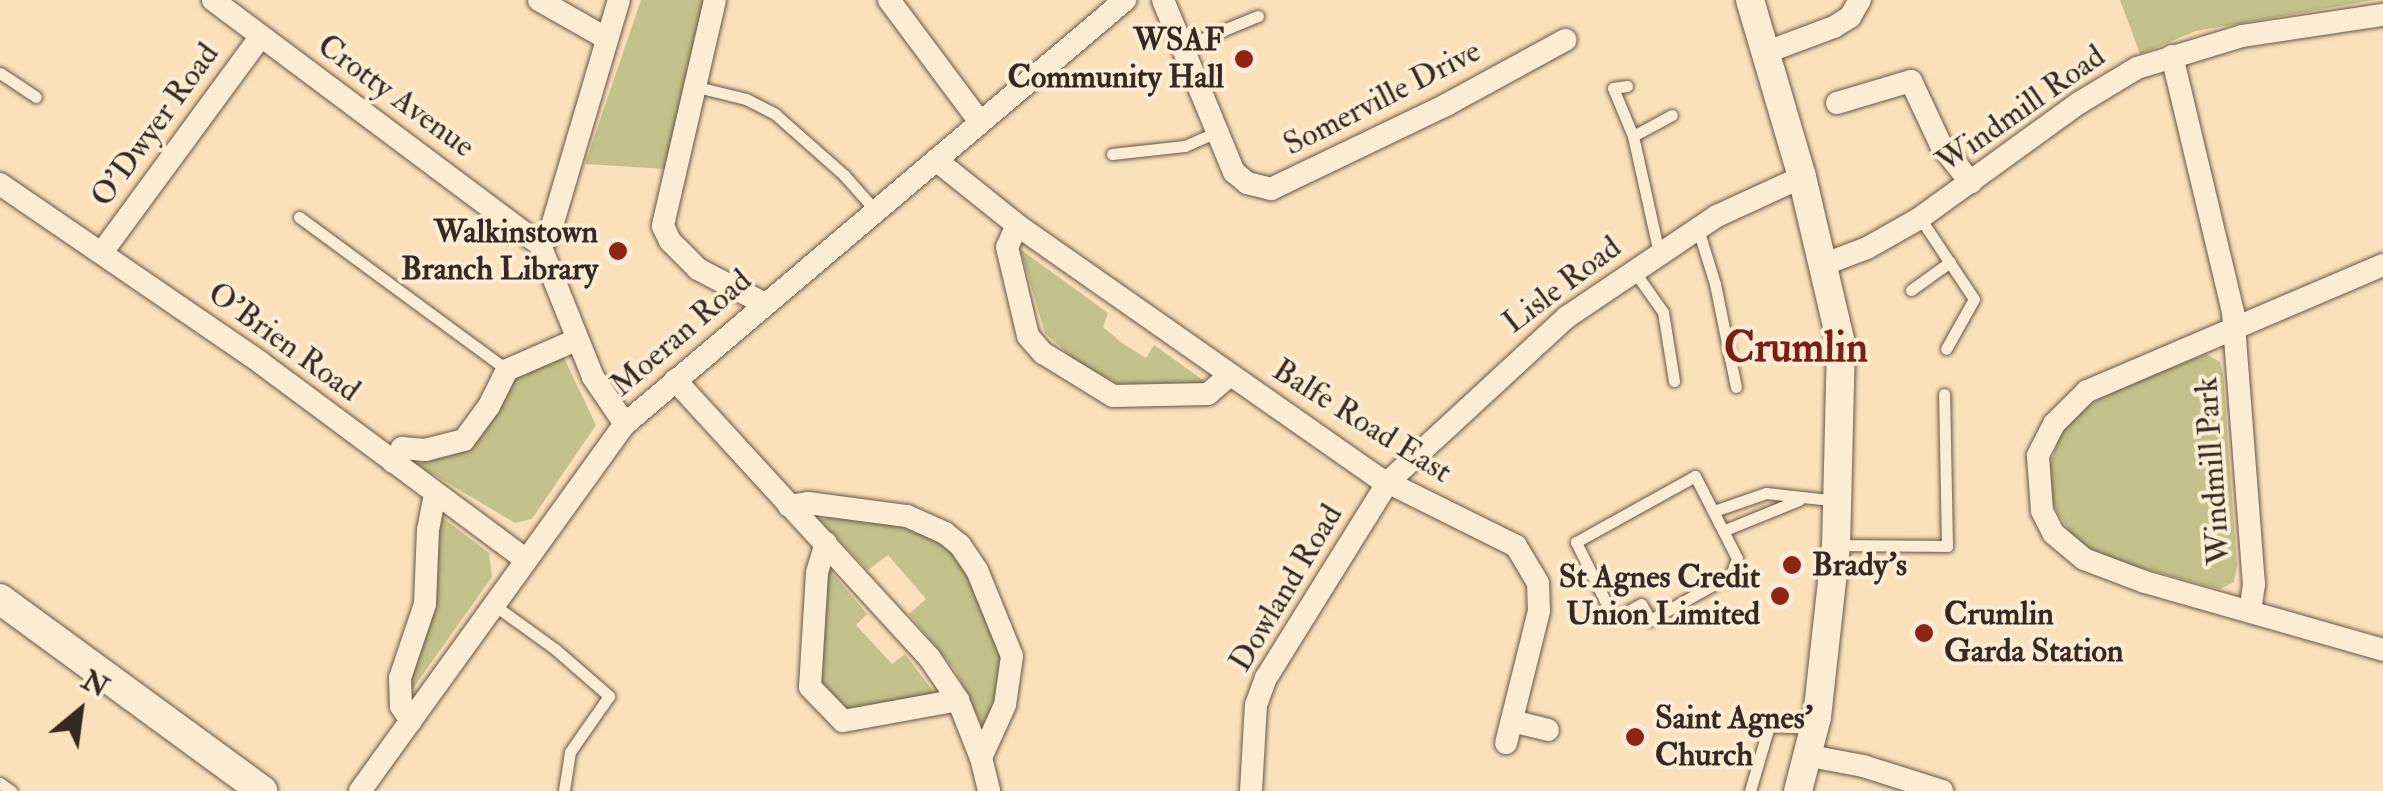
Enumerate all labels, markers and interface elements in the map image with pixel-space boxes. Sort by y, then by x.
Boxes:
place label: WSAF Community Hall [1007,22,1224,97]
street label: Crotty Avenue [310,26,482,166]
street label: Somerville Drive [1277,32,1487,164]
street label: O'Dwyer Road [83,36,227,214]
street label: Windmill Road [1929,37,2113,181]
marker: WSAF Community Hall [1233,48,1255,70]
place label: Walkinstown Branch Library [401,214,598,289]
street label: Lisle Road [1495,228,1629,342]
marker: Walkinstown Branch Library [607,240,629,262]
street label: Moeran Road [603,261,759,405]
street label: O'Brien Road [200,274,368,410]
district label: Crumlin [1724,323,1868,373]
street label: Balfe Road East [1265,351,1459,491]
street label: Windmill Park [2187,376,2239,566]
street label: Dowland Road [1221,498,1351,678]
place label: Brady's [1812,546,1907,584]
marker: Brady's [1781,554,1803,576]
place label: St Agnes Credit Union Limited [1559,559,1760,634]
marker: St Agnes Credit Union Limited [1769,585,1791,607]
place label: Crumlin Garda Station [1944,596,2123,671]
marker: Crumlin Garda Station [1913,622,1935,644]
north arrow [30,661,130,761]
text: N [75,663,114,706]
place label: Saint Agnes' Church [1655,700,1813,775]
marker: Saint Agnes' Church [1624,726,1646,748]

